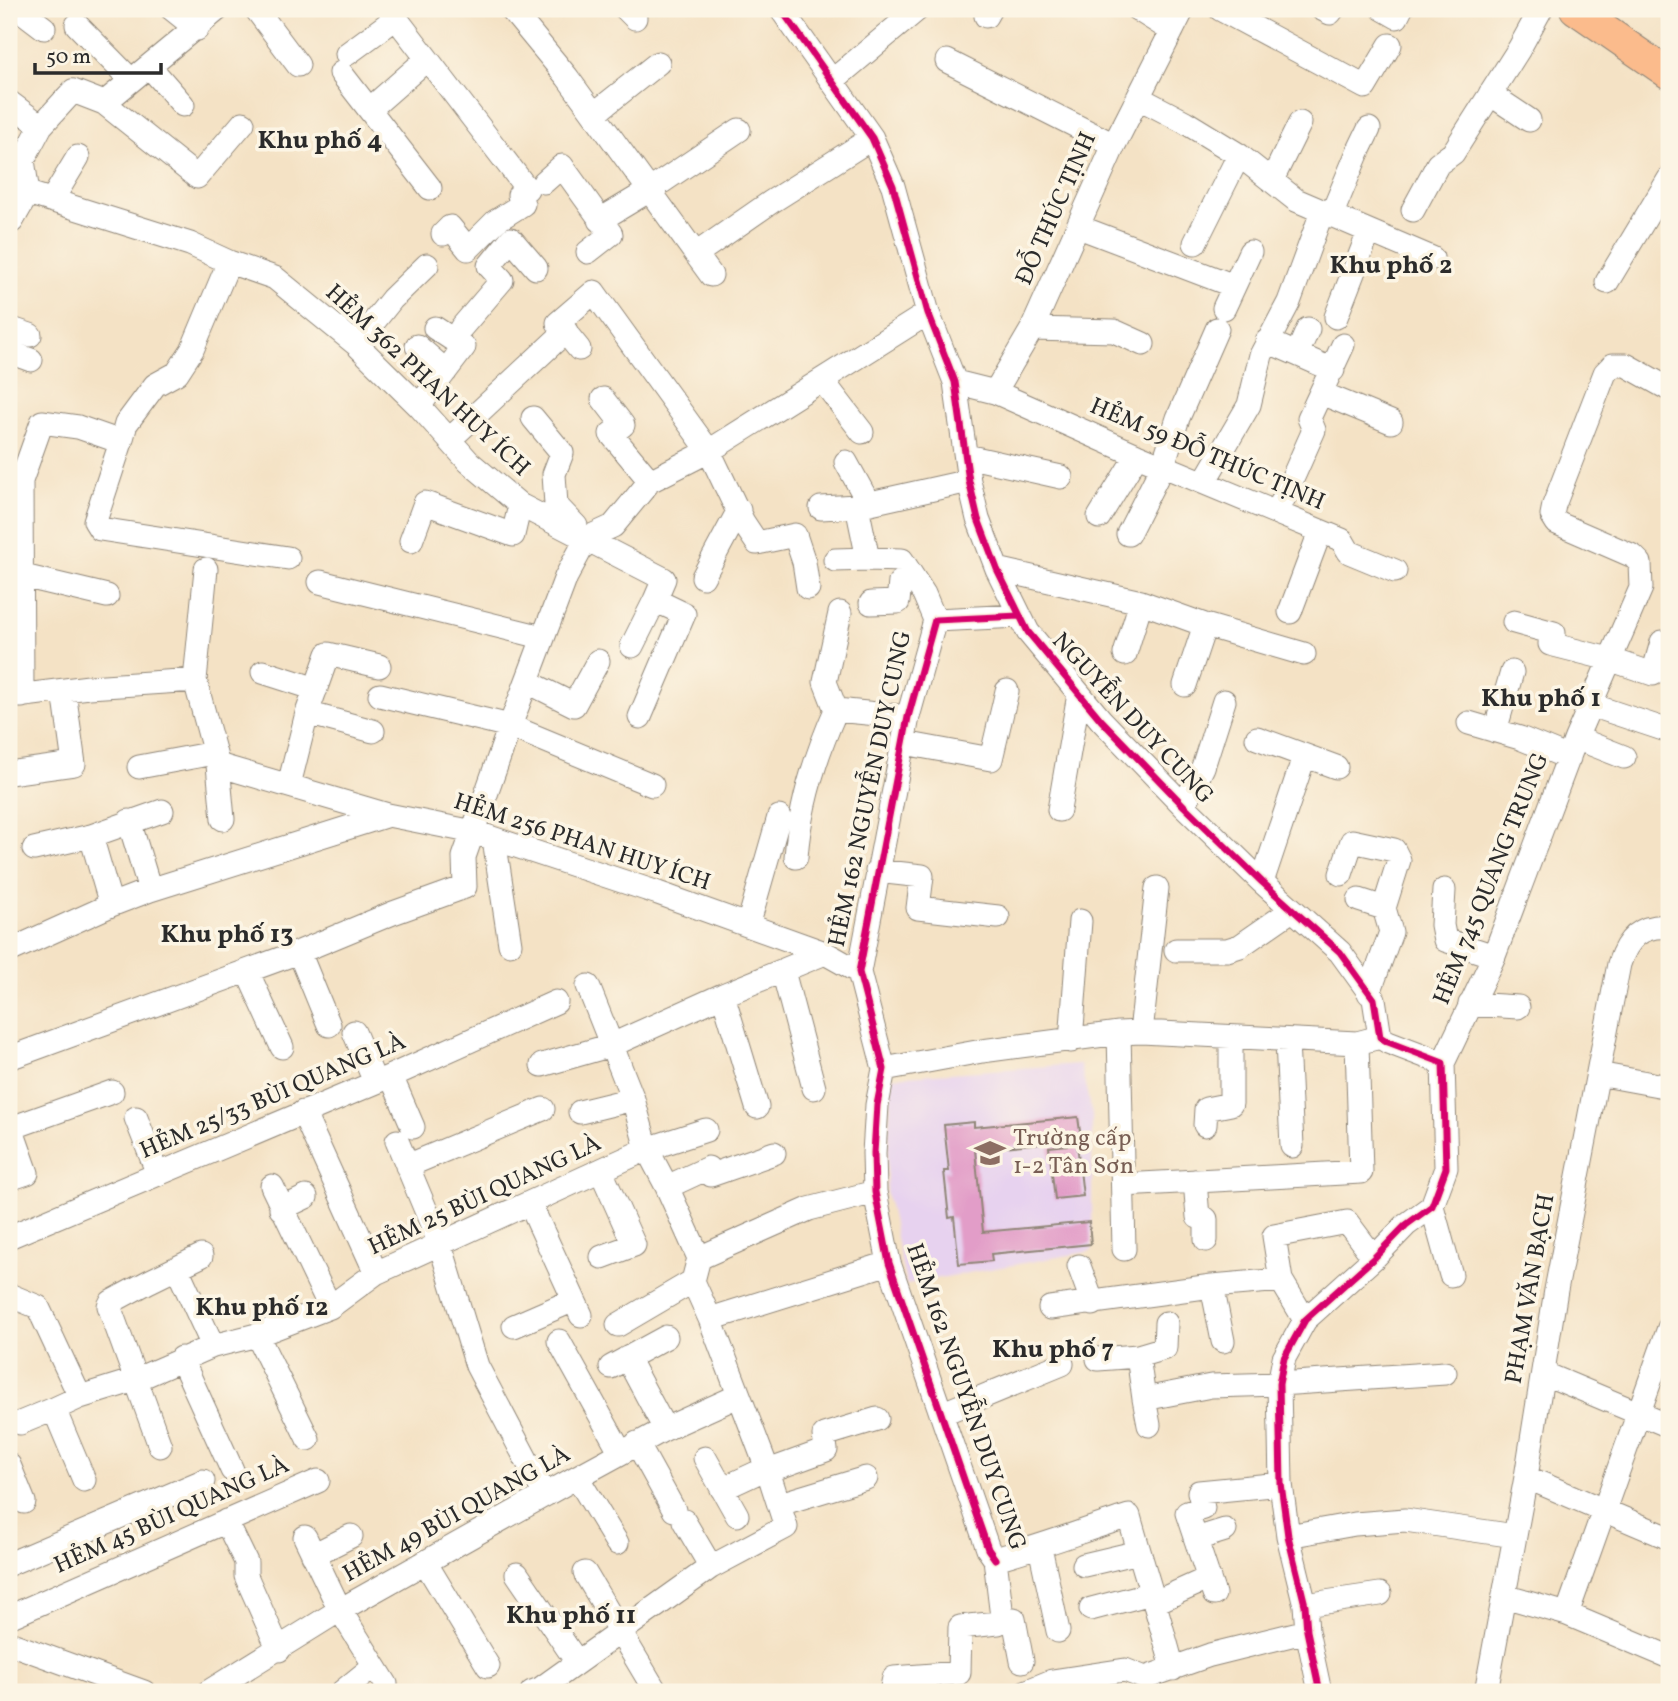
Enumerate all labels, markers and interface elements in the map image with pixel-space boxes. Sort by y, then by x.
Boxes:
scale bar [35,32,161,76]
text: 50 m [46,43,91,72]
district label: Khu phố 4 [257,123,383,159]
street label: ĐỖ THÚC TỊNH [1006,126,1106,291]
district label: Khu phố 2 [1330,248,1452,284]
street label: HẺM 362 PHAN HUY ÍCH [317,277,537,485]
street label: HẺM 59 ĐỖ THÚC TỊNH [1084,388,1331,520]
street label: NGUYỄN DUY CUNG [1043,624,1222,812]
street label: HẺM 162 NGUYỄN DUY CUNG [819,627,921,950]
district label: Khu phố 1 [1481,681,1601,717]
street label: HẺM 745 QUANG TRUNG [1426,748,1558,1010]
street label: HẺM 256 PHAN HUY ÍCH [449,785,715,901]
district label: Khu phố 13 [160,917,294,953]
street label: HẺM 25/33 BÙI QUANG LÀ [135,1025,411,1169]
place label: Trường cấp 1-2 Tân Sơn [1013,1122,1134,1184]
street label: HẺM 25 BÙI QUANG LÀ [363,1127,607,1265]
school or university icon: Trường cấp 1-2 Tân Sơn [973,1136,1007,1170]
street label: PHẠM VĂN BẠCH [1498,1191,1564,1387]
street label: HẺM 162 NGUYỄN DUY CUNG [896,1238,1035,1555]
district label: Khu phố 12 [195,1290,329,1326]
district label: Khu phố 7 [992,1332,1114,1368]
street label: HẺM 49 BÙI QUANG LÀ [337,1438,577,1592]
street label: HẺM 45 BÙI QUANG LÀ [49,1449,295,1583]
district label: Khu phố 11 [506,1598,636,1634]

